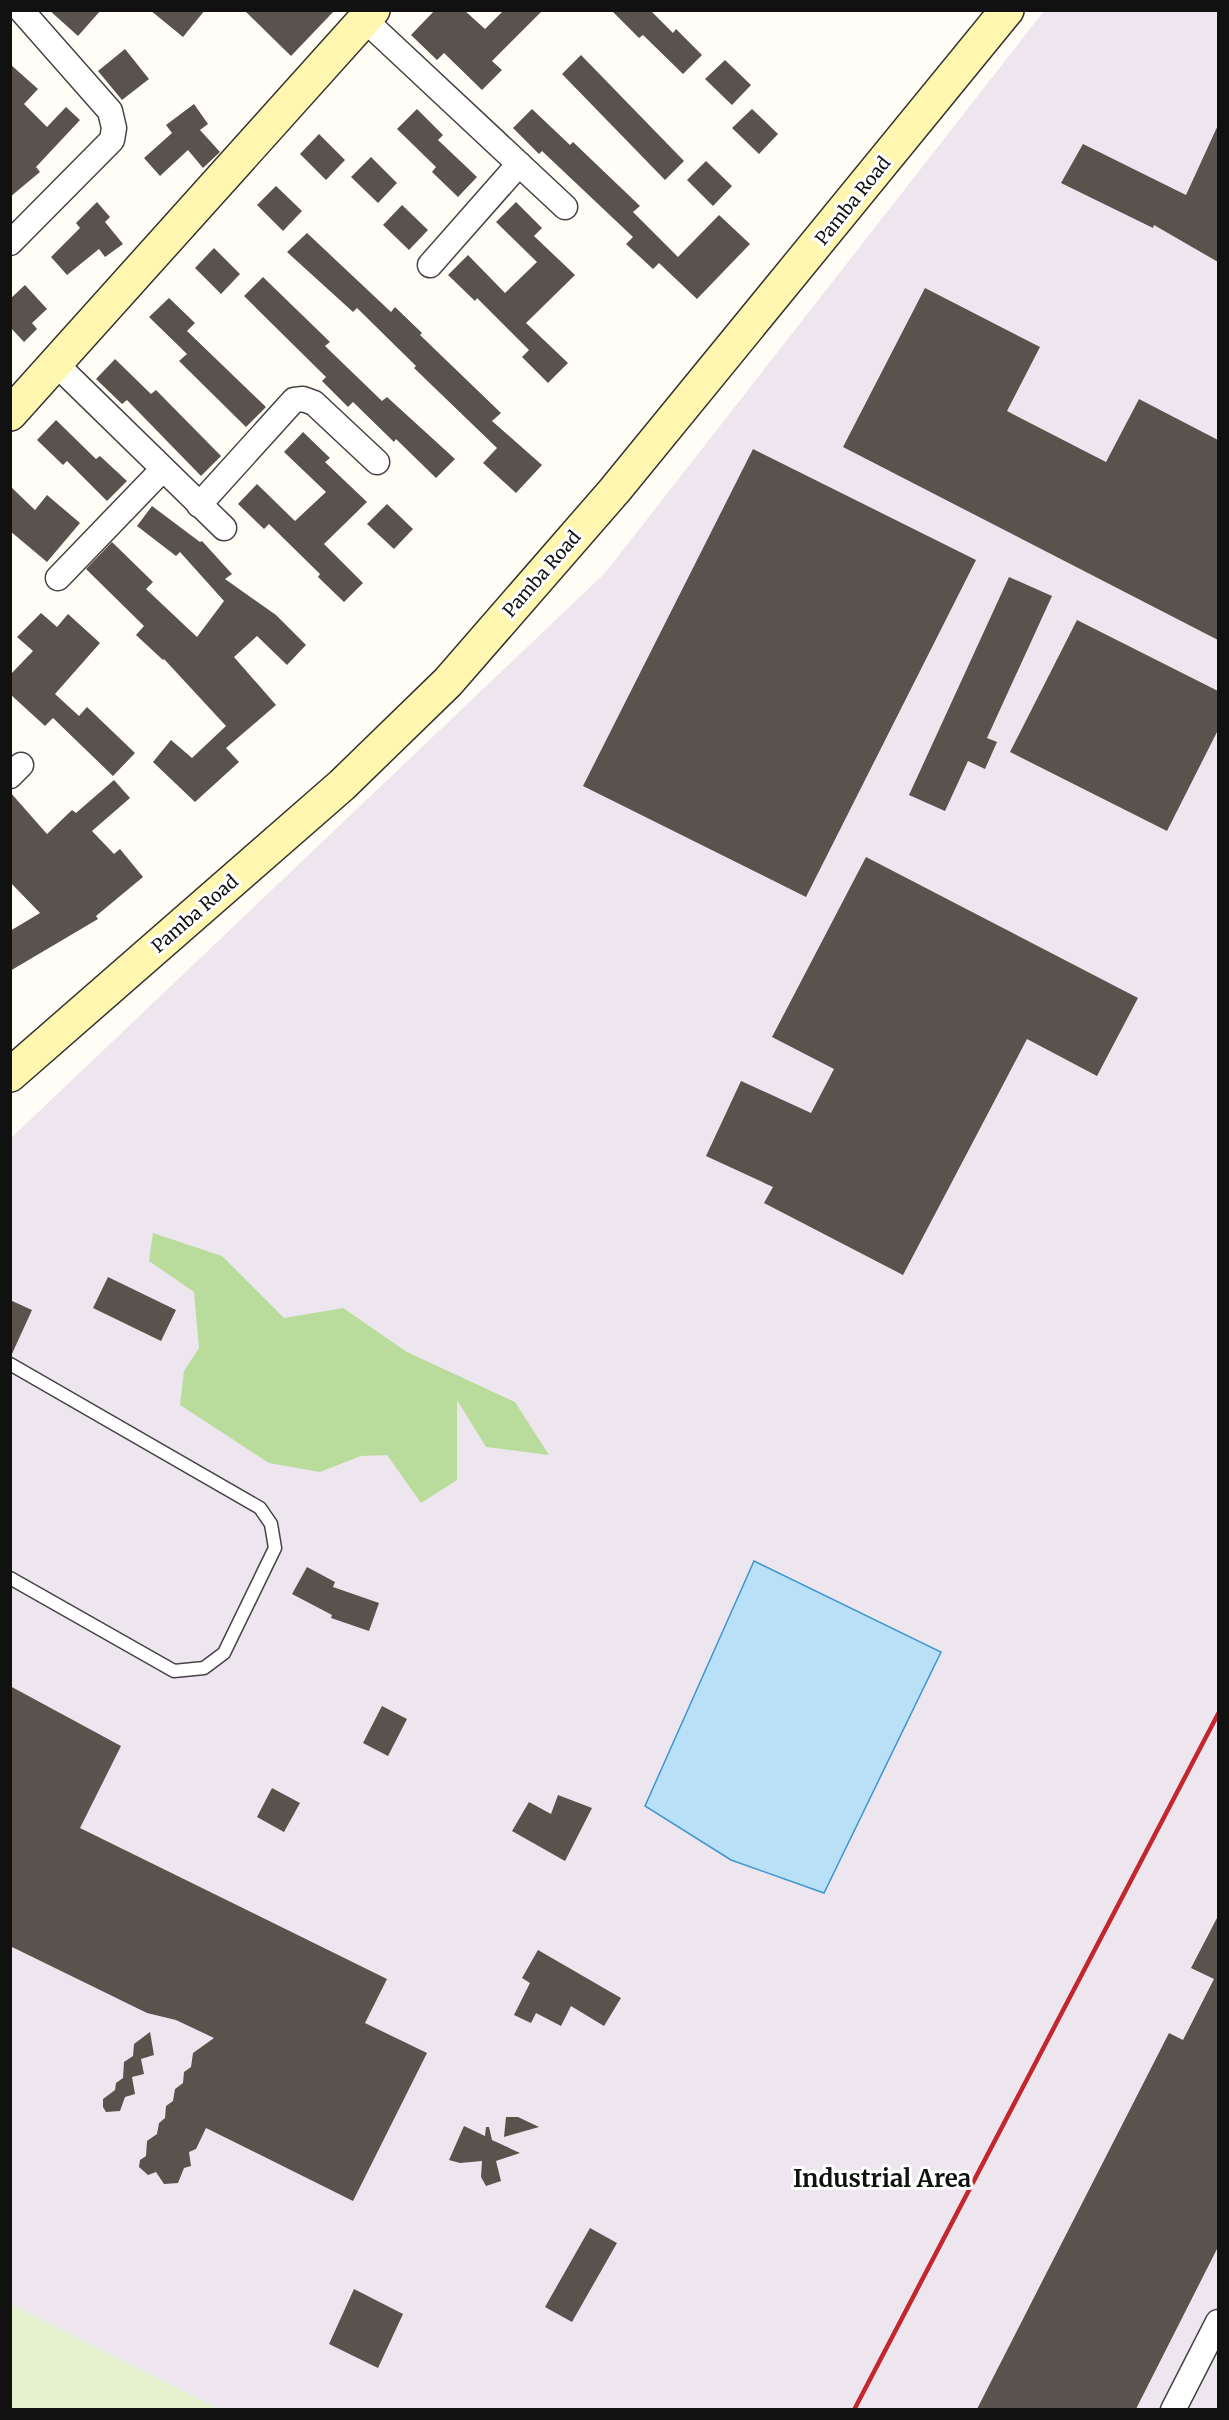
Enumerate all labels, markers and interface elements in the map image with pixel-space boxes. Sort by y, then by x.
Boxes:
street label: Pamba Road [810,152,895,250]
street label: Pamba Road [498,526,586,622]
street label: Pamba Road [147,870,243,957]
district label: Industrial Area [793,2163,971,2194]

